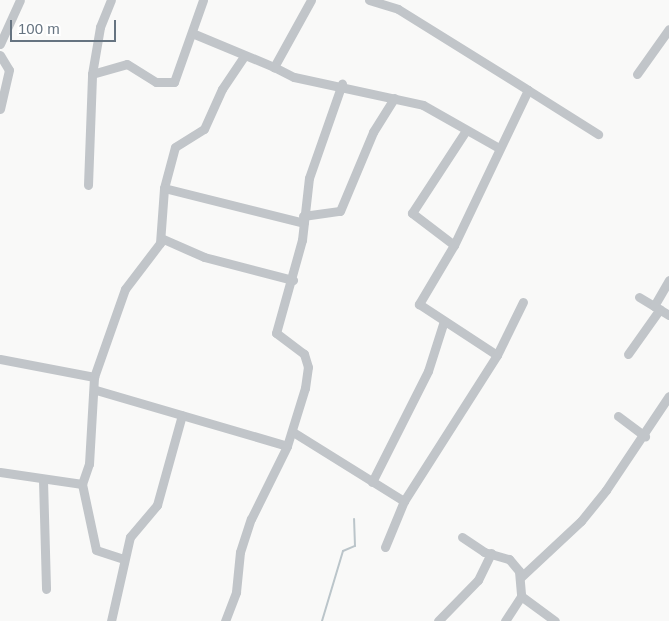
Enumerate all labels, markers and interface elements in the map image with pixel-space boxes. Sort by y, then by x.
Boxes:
scale bar [12,10,119,42]
text: 100 m [18,20,60,37]

